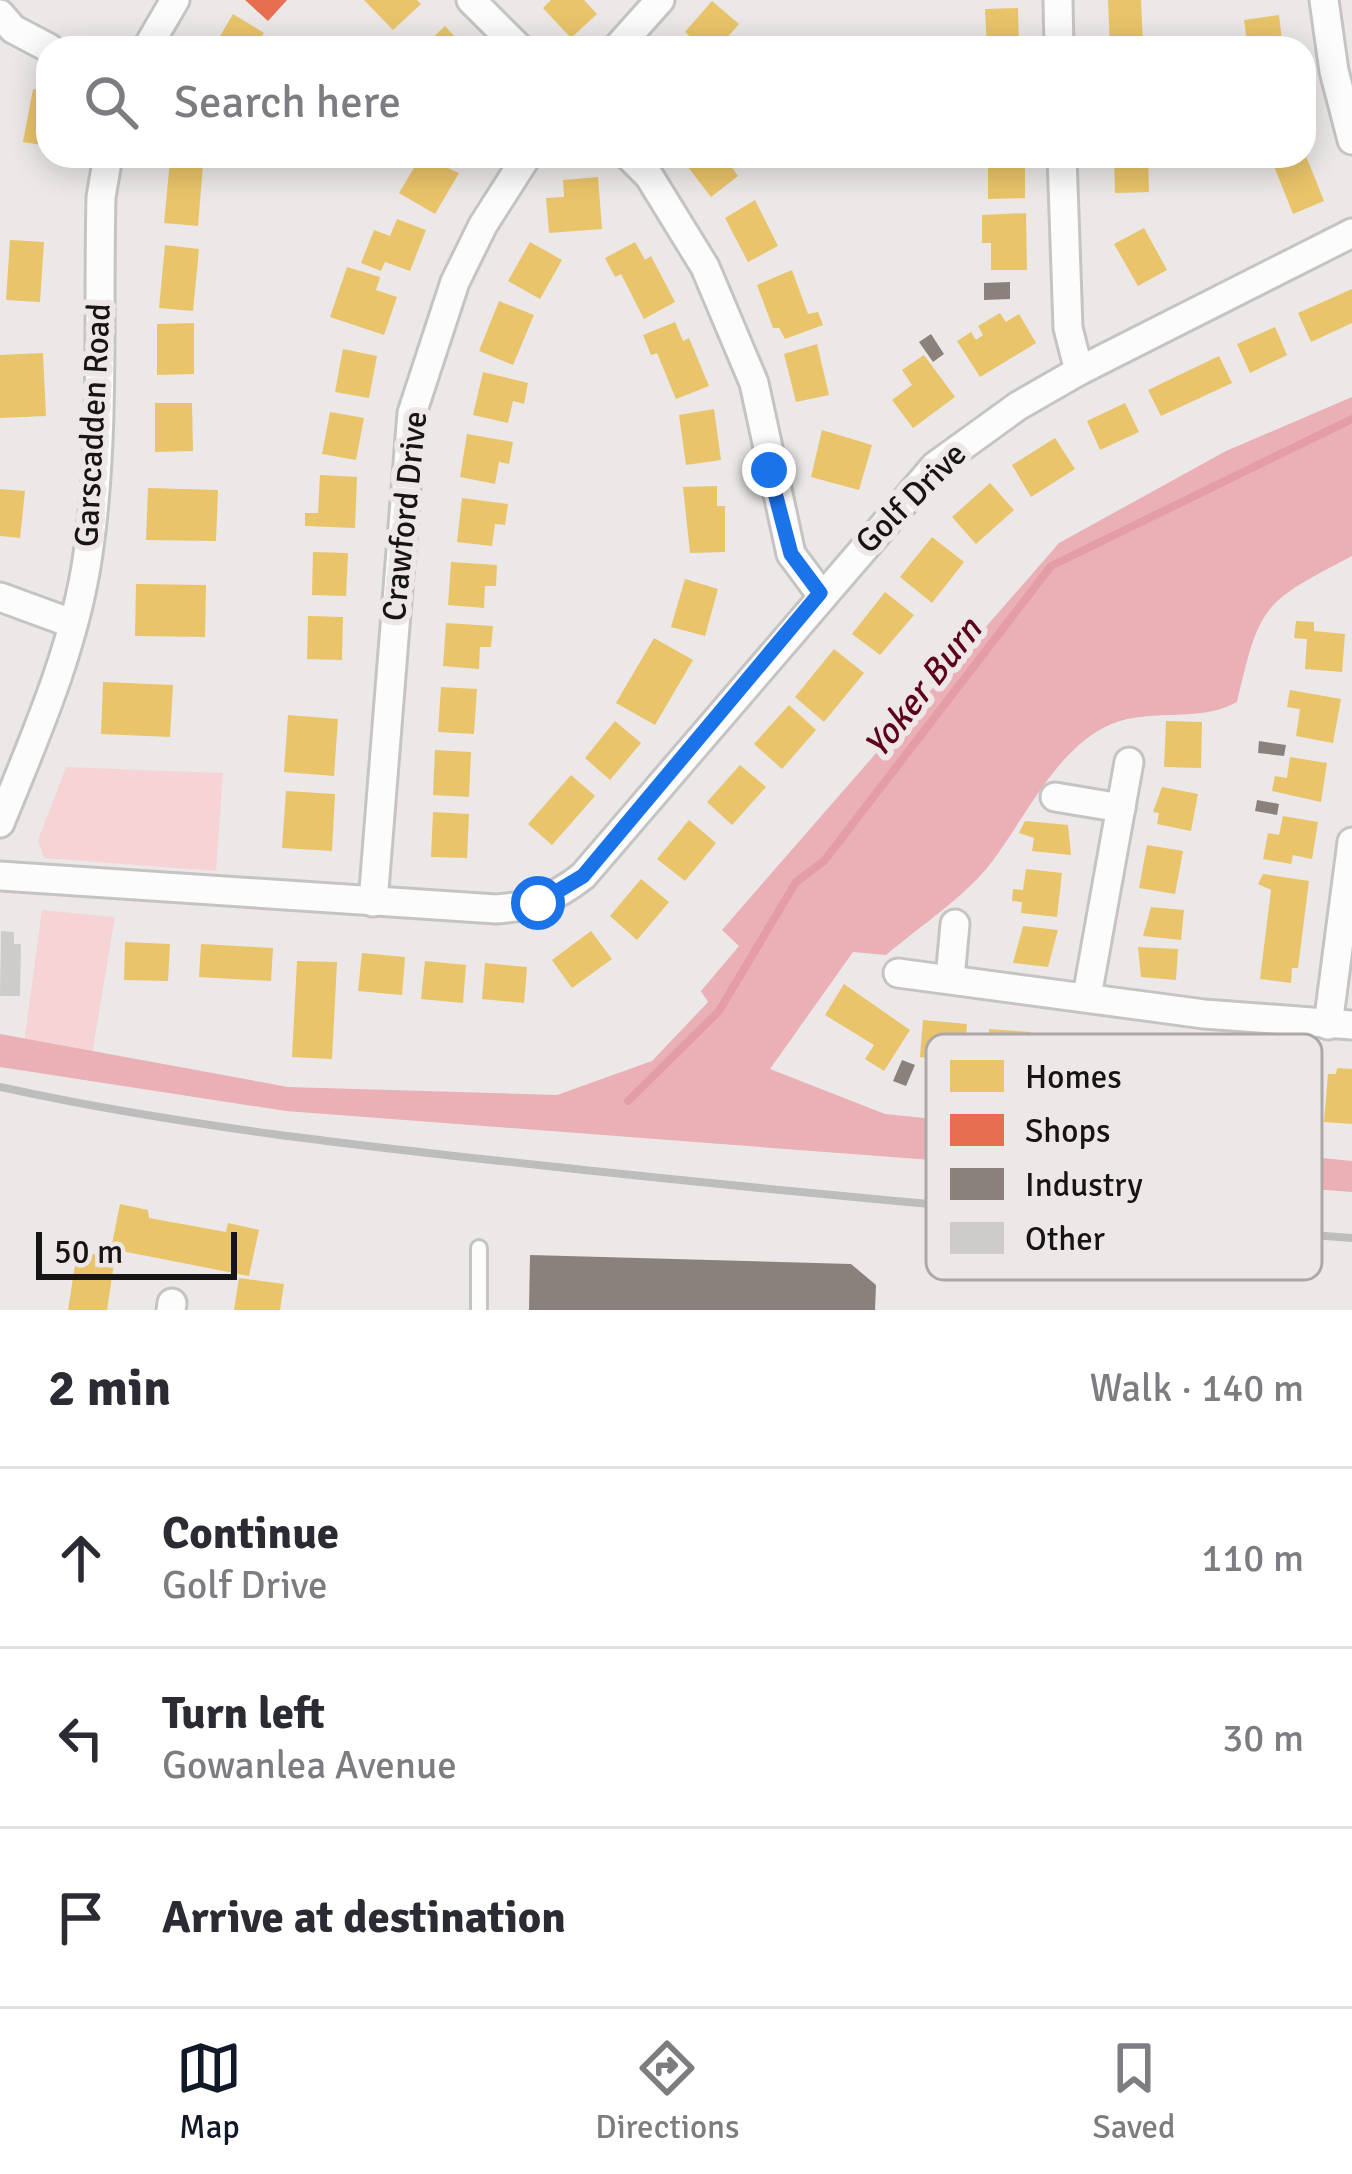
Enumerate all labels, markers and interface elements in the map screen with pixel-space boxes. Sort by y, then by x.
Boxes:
search box [36,36,1316,168]
icon: search [78,69,144,135]
text: Search here [174,75,401,130]
street label: Garscadden Road [66,302,120,548]
street label: Crawford Drive [374,409,436,623]
street label: Golf Drive [847,434,975,562]
route end [742,443,796,497]
water label: Yoker Burn [854,608,993,767]
route start [511,876,565,930]
legend [926,1034,1322,1280]
text: Homes [1025,1057,1122,1098]
text: Shops [1025,1111,1110,1152]
text: Industry [1025,1165,1143,1206]
text: Other [1025,1219,1105,1260]
scale bar [36,1226,237,1279]
text: 50 m [54,1232,123,1273]
text: 2 min [48,1357,171,1420]
text: Walk · 140 m [1090,1364,1304,1412]
text: Continue [162,1506,339,1561]
icon: ahead [48,1525,114,1591]
text: 110 m [1201,1534,1304,1582]
text: Golf Drive [162,1561,327,1609]
text: Turn left [162,1686,325,1741]
icon: left [48,1705,114,1771]
text: 30 m [1222,1714,1304,1762]
text: Gowanlea Avenue [162,1741,457,1789]
icon: arrive [48,1885,114,1951]
text: Arrive at destination [162,1890,566,1945]
tab: Map [176,2035,242,2148]
tab: Directions [595,2035,740,2148]
tab: Saved [1092,2035,1176,2148]

